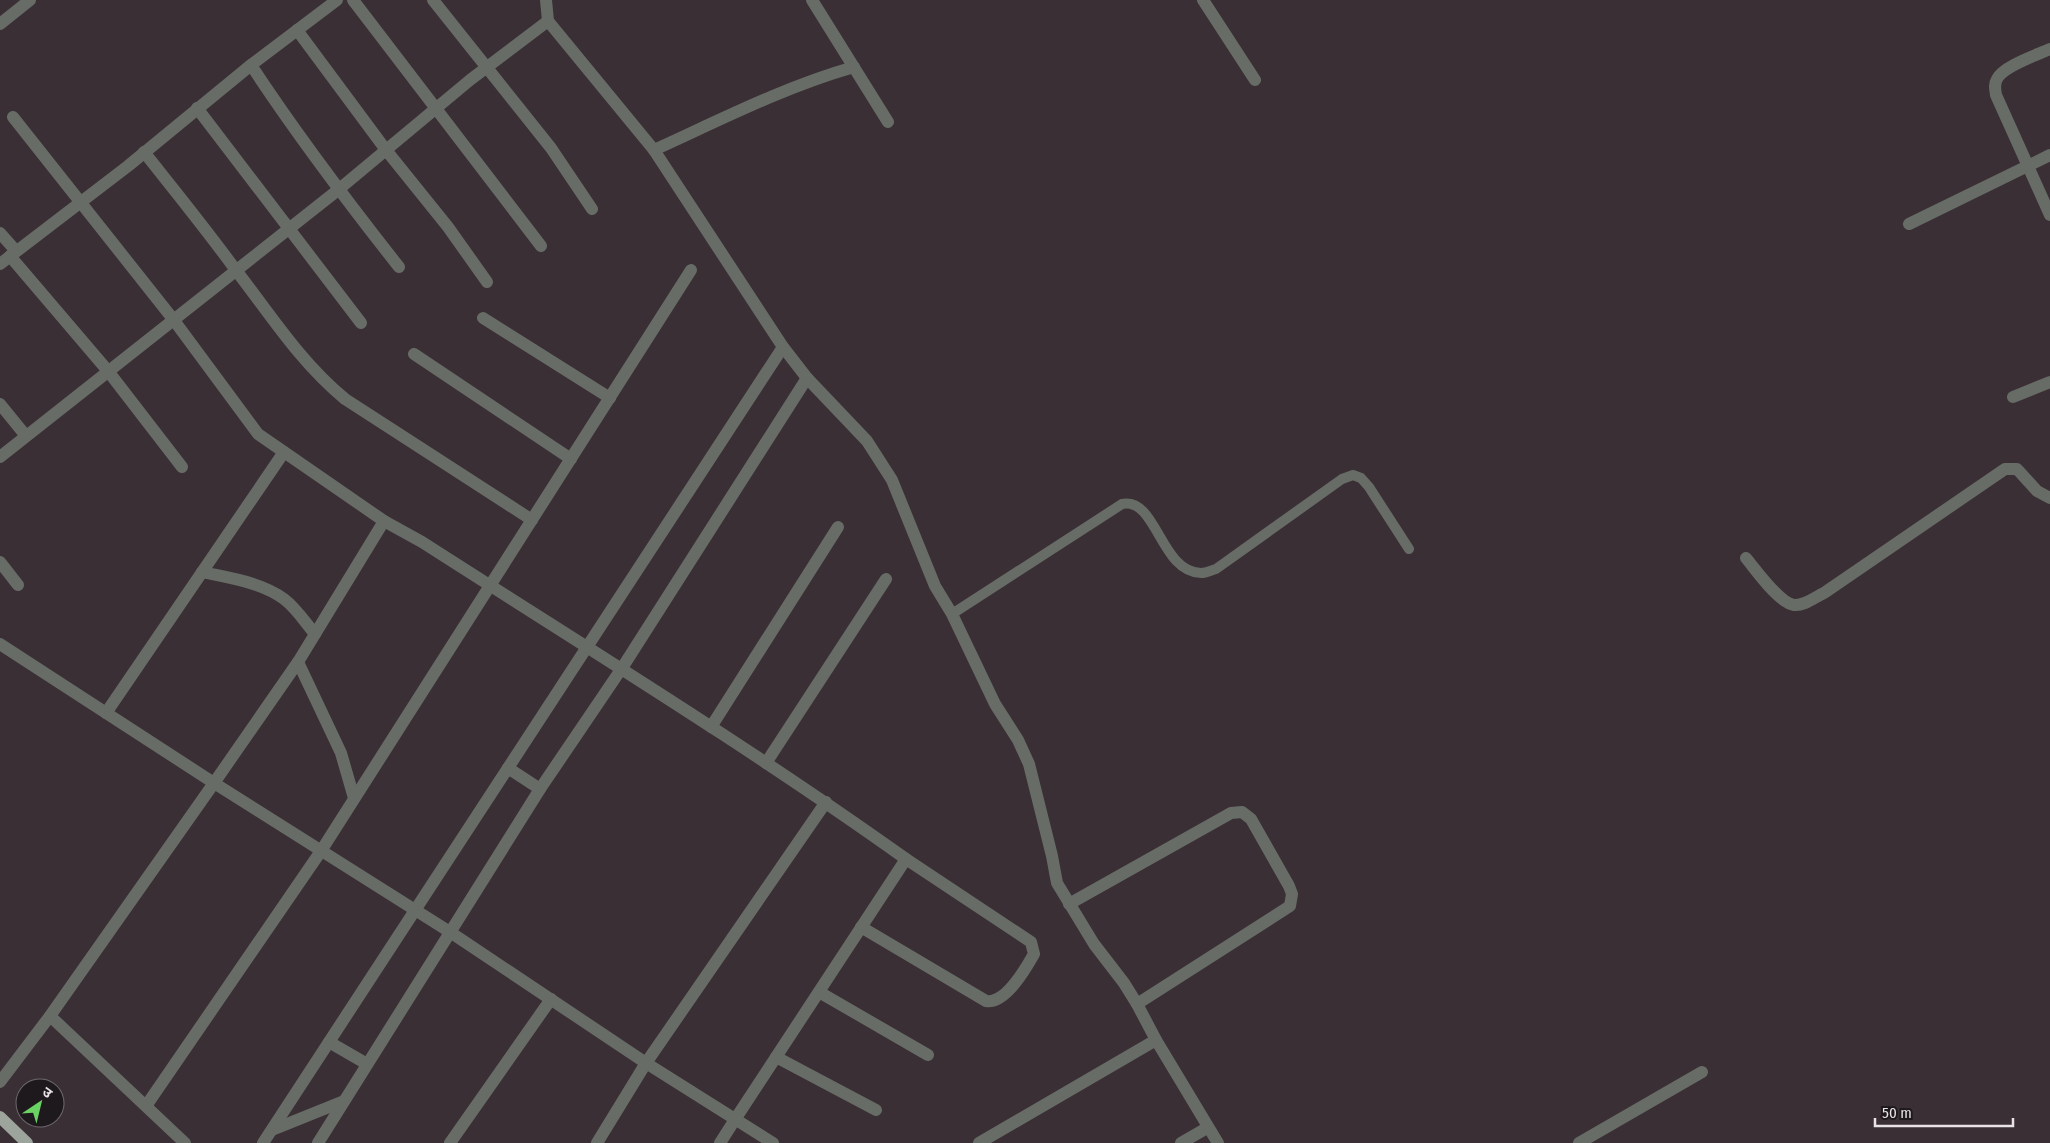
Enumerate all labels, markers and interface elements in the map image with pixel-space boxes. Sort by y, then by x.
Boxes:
north arrow [15,1078,65,1128]
text: उ [39,1083,56,1103]
scale bar [1875,1096,2012,1128]
text: 50 m [1882,1104,1912,1122]

